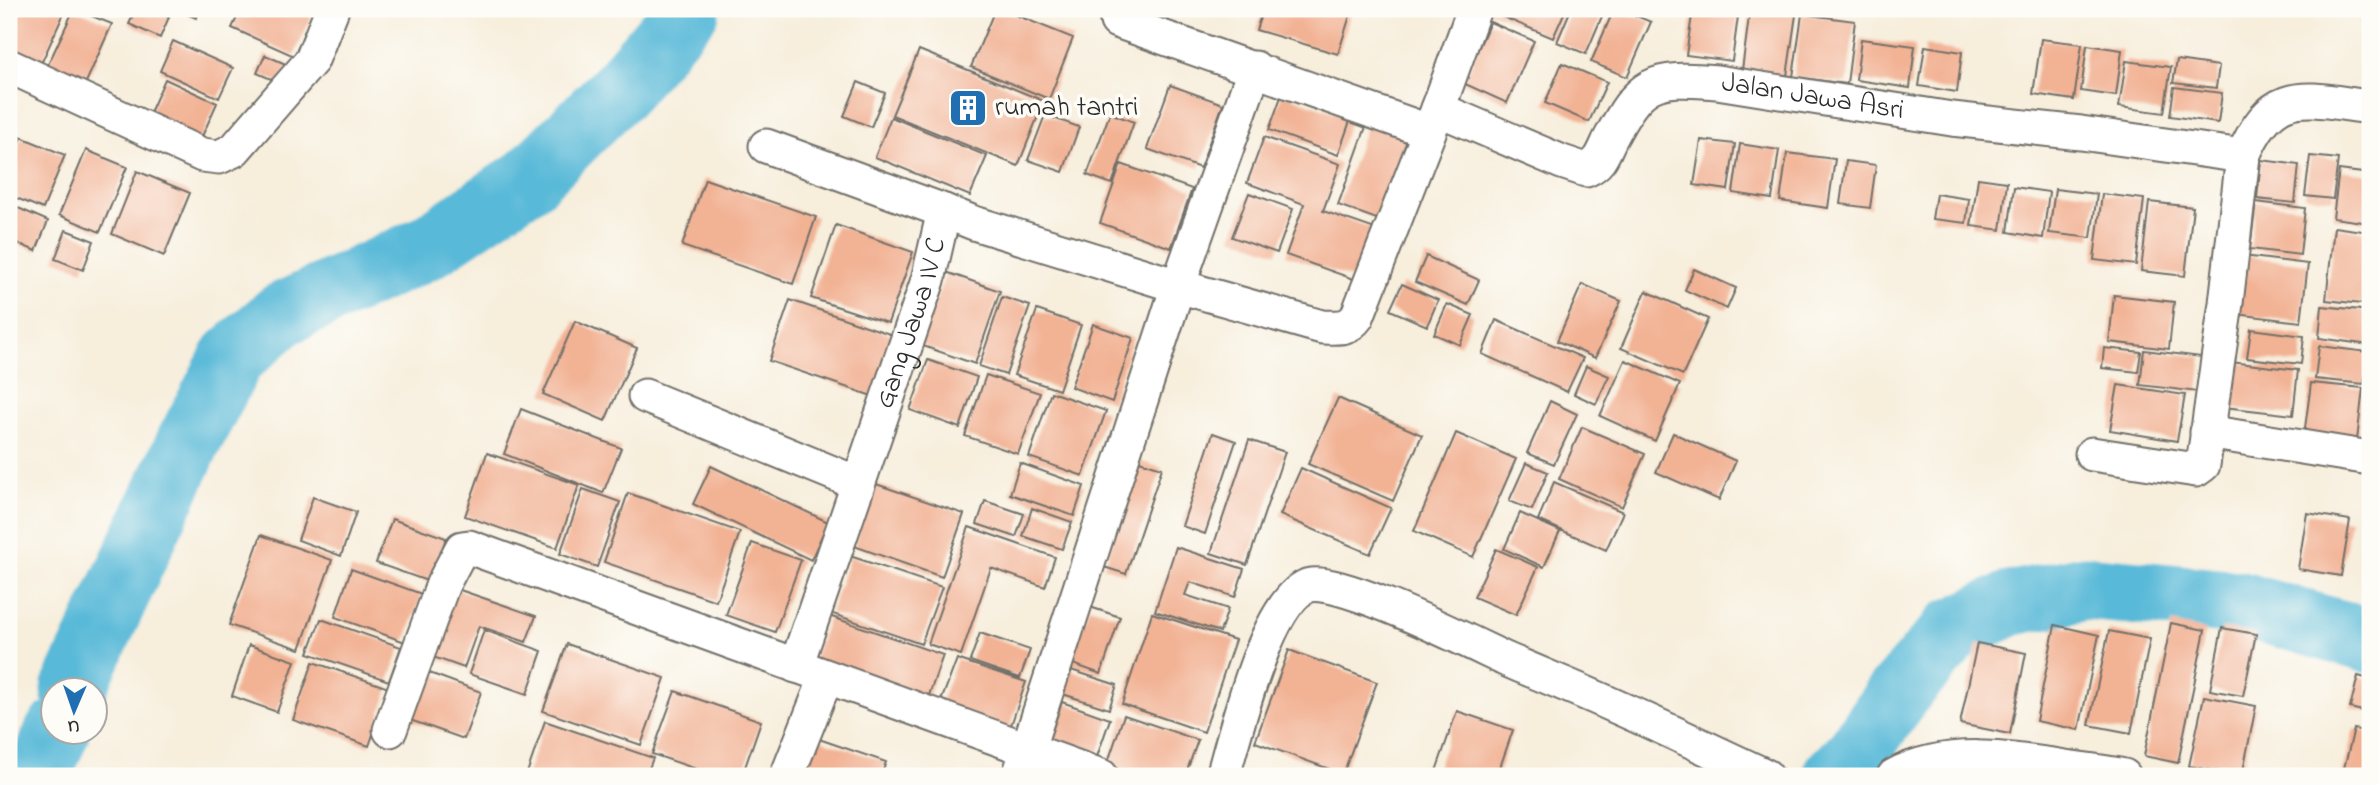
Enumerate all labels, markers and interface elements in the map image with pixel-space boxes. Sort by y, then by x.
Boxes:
street label: Jalan Jawa Asri [1719,63,1907,132]
building icon: rumah tantri [947,87,989,129]
place label: rumah tantri [995,88,1138,129]
street label: Gang Jawa IV C [865,234,958,414]
north arrow [38,676,108,746]
text: U [67,712,80,739]

